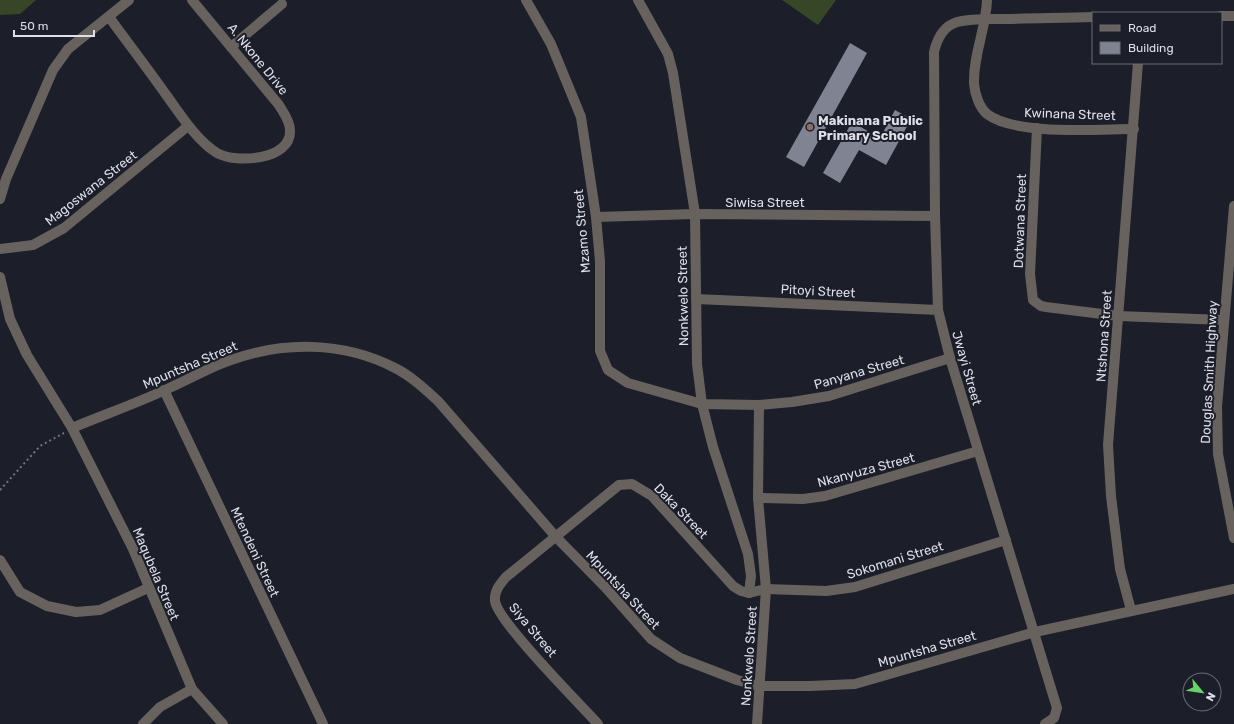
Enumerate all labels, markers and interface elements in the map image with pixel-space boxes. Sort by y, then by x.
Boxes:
scale bar [14,12,94,38]
legend [1092,12,1222,64]
text: 50 m [20,19,48,33]
street label: A. Nkone Drive [225,20,291,98]
text: Road [1128,21,1156,35]
text: Building [1128,41,1174,55]
street label: Kwinana Street [1024,105,1116,123]
place label: Makinana Public Primary School [818,113,923,143]
marker: Makinana Public Primary School [805,122,815,132]
street label: Magoswana Street [42,147,141,229]
street label: Dotwana Street [1011,173,1029,269]
street label: Mzamo Street [571,189,593,273]
street label: Siwisa Street [725,195,805,210]
street label: Nonkwelo Street [675,246,691,346]
street label: Pitoyi Street [780,282,856,300]
street label: Ntshona Street [1093,290,1115,382]
street label: Douglas Smith Highway [1198,300,1221,444]
street label: Jwayi Street [949,329,985,407]
street label: Mpuntsha Street [140,338,240,392]
street label: Panyana Street [812,352,906,392]
street label: Nkanyuza Street [816,450,916,490]
street label: Daka Street [651,480,711,542]
street label: Mtendeni Street [228,505,282,599]
street label: Maqubela Street [130,525,182,623]
street label: Sokomani Street [845,538,945,582]
street label: Mpuntsha Street [583,548,663,632]
street label: Siya Street [506,600,560,660]
street label: Nonkwelo Street [738,606,760,706]
street label: Mpuntsha Street [876,628,978,670]
north arrow [1182,672,1222,712]
text: N [1203,690,1218,703]

